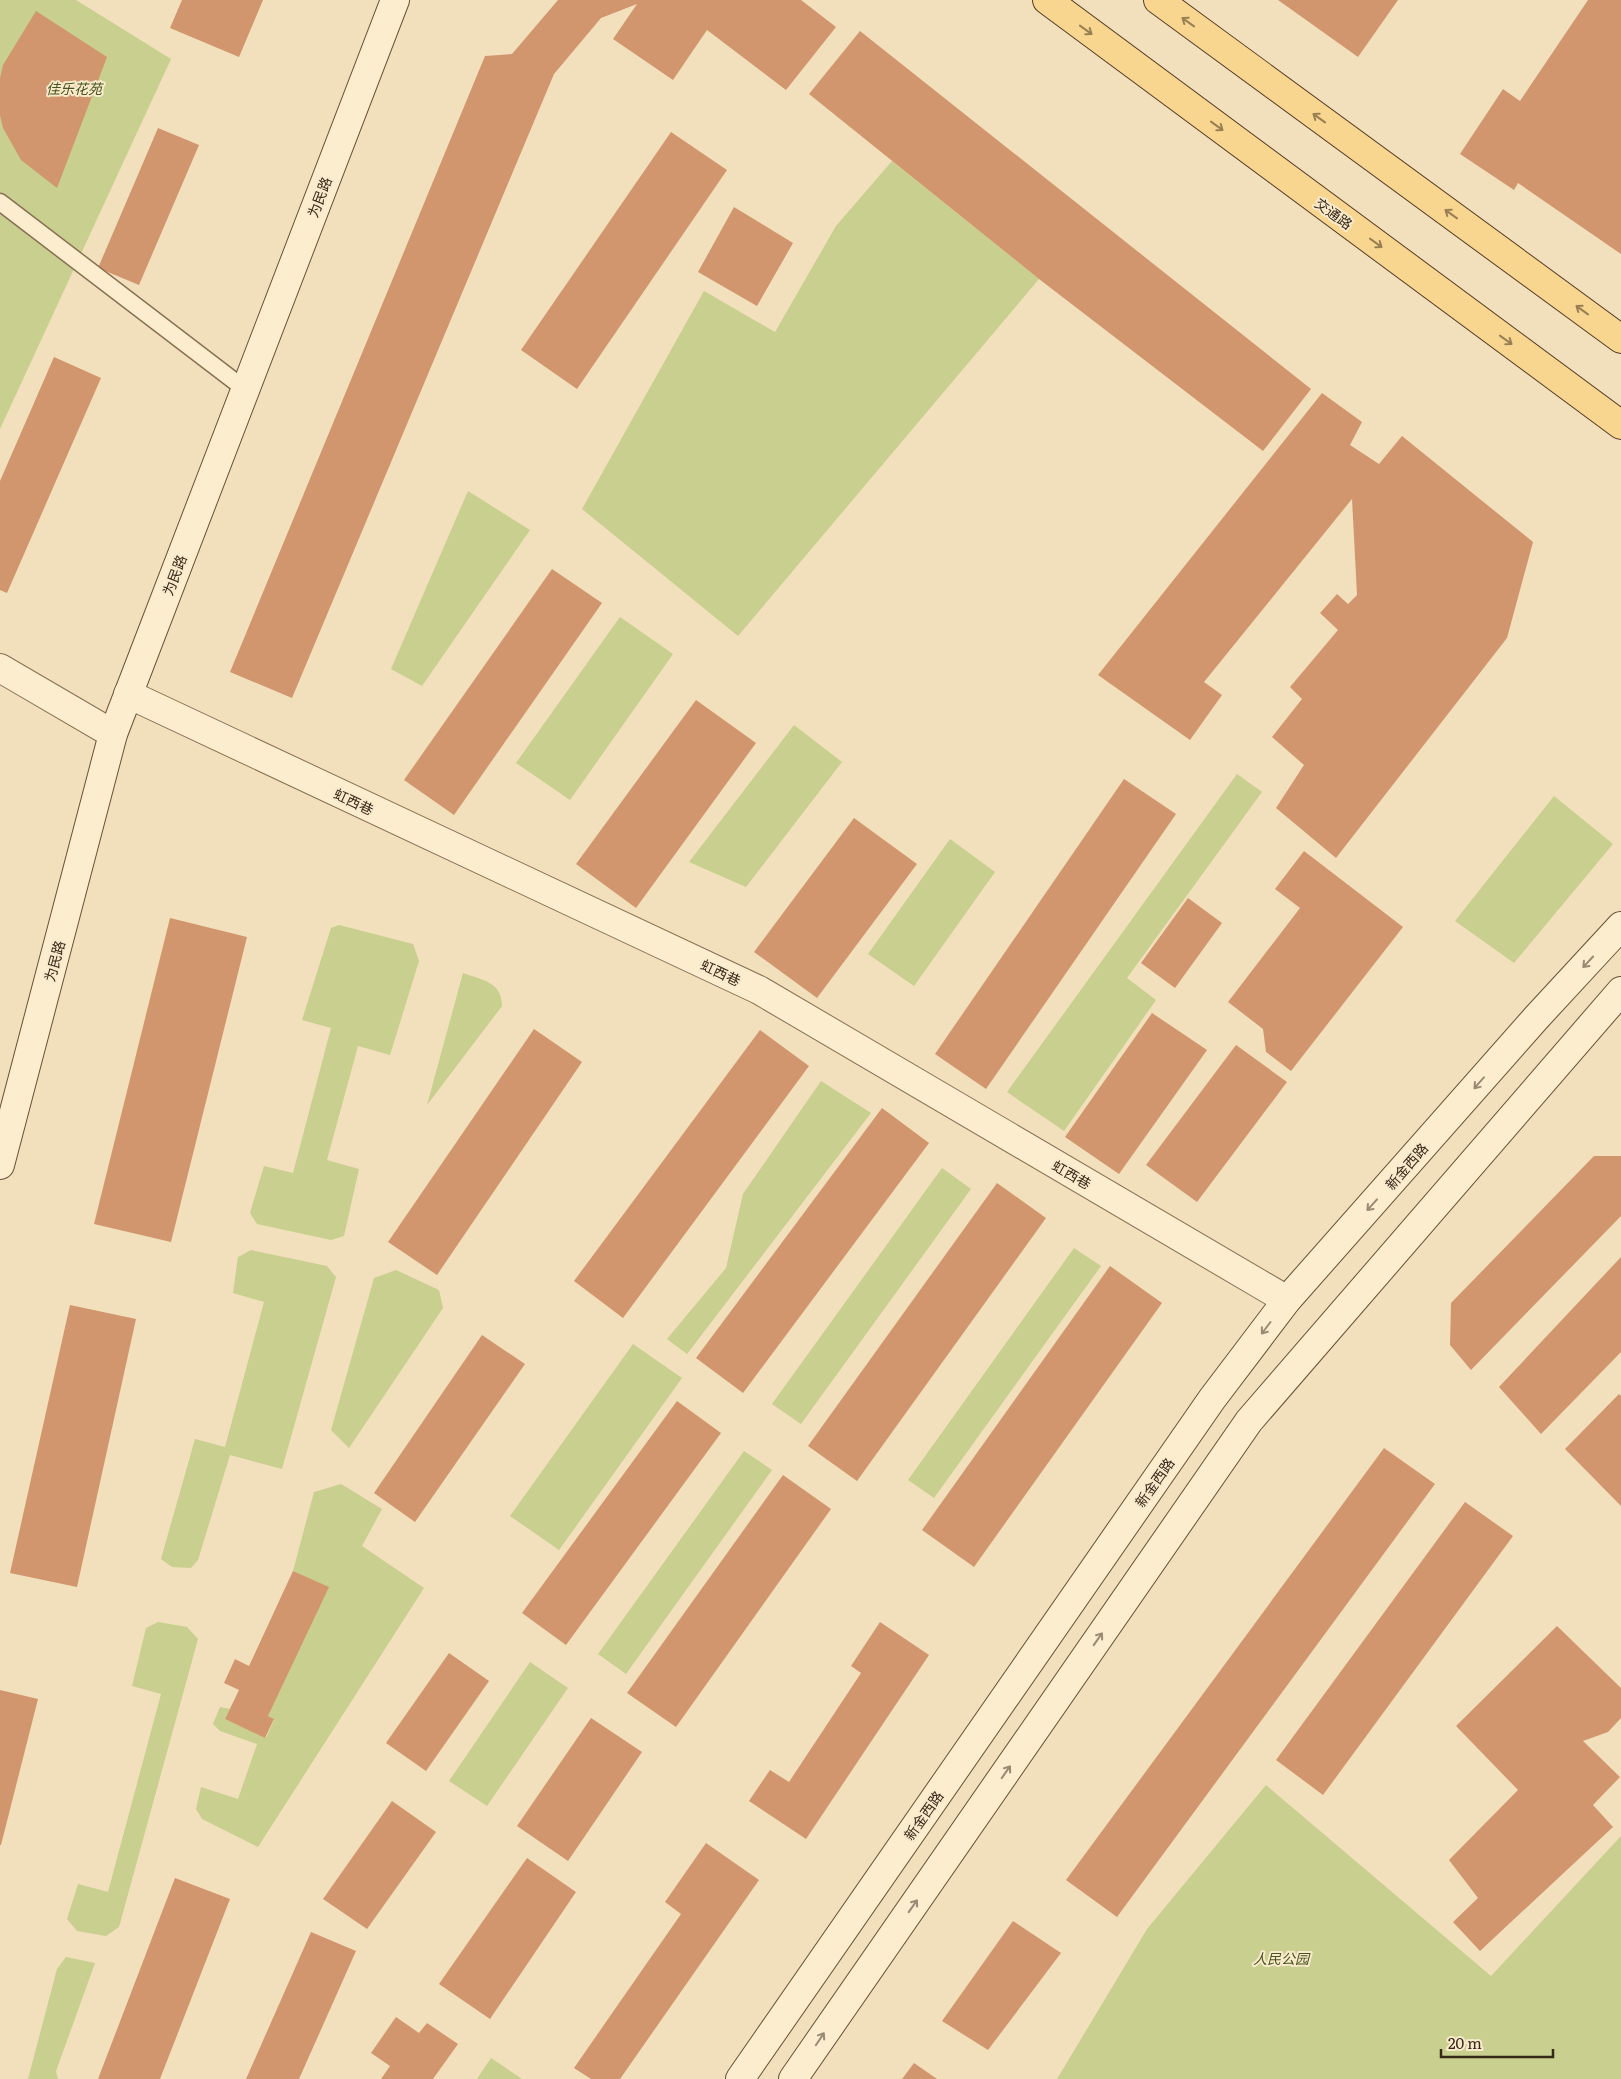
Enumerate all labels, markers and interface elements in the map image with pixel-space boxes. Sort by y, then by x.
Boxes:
one-way arrow [1181,17,1195,27]
one-way arrow [1079,24,1092,35]
park label: 佳乐花苑 [46,78,104,98]
one-way arrow [1312,113,1326,123]
one-way arrow [1210,121,1224,131]
street label: 为民路 [302,174,336,220]
street label: 交通路 [1311,193,1357,233]
one-way arrow [1444,209,1458,219]
one-way arrow [1369,238,1382,249]
one-way arrow [1575,305,1589,315]
one-way arrow [1499,335,1513,345]
street label: 为民路 [157,552,191,598]
street label: 虹西巷 [331,783,377,819]
street label: 为民路 [39,938,69,984]
street label: 虹西巷 [698,954,744,990]
one-way arrow [1582,955,1594,968]
one-way arrow [1473,1076,1485,1089]
street label: 新金西路 [1380,1138,1432,1194]
street label: 虹西巷 [1049,1155,1095,1193]
one-way arrow [1366,1198,1378,1211]
one-way arrow [1261,1321,1271,1335]
street label: 新金西路 [1130,1453,1178,1511]
one-way arrow [1093,1632,1103,1646]
one-way arrow [1001,1766,1011,1780]
street label: 新金西路 [899,1786,947,1844]
one-way arrow [908,1899,918,1913]
park label: 人民公园 [1253,1948,1311,1968]
scale bar [1441,2026,1554,2058]
text: 20 m [1448,2031,1482,2054]
one-way arrow [815,2032,825,2046]

